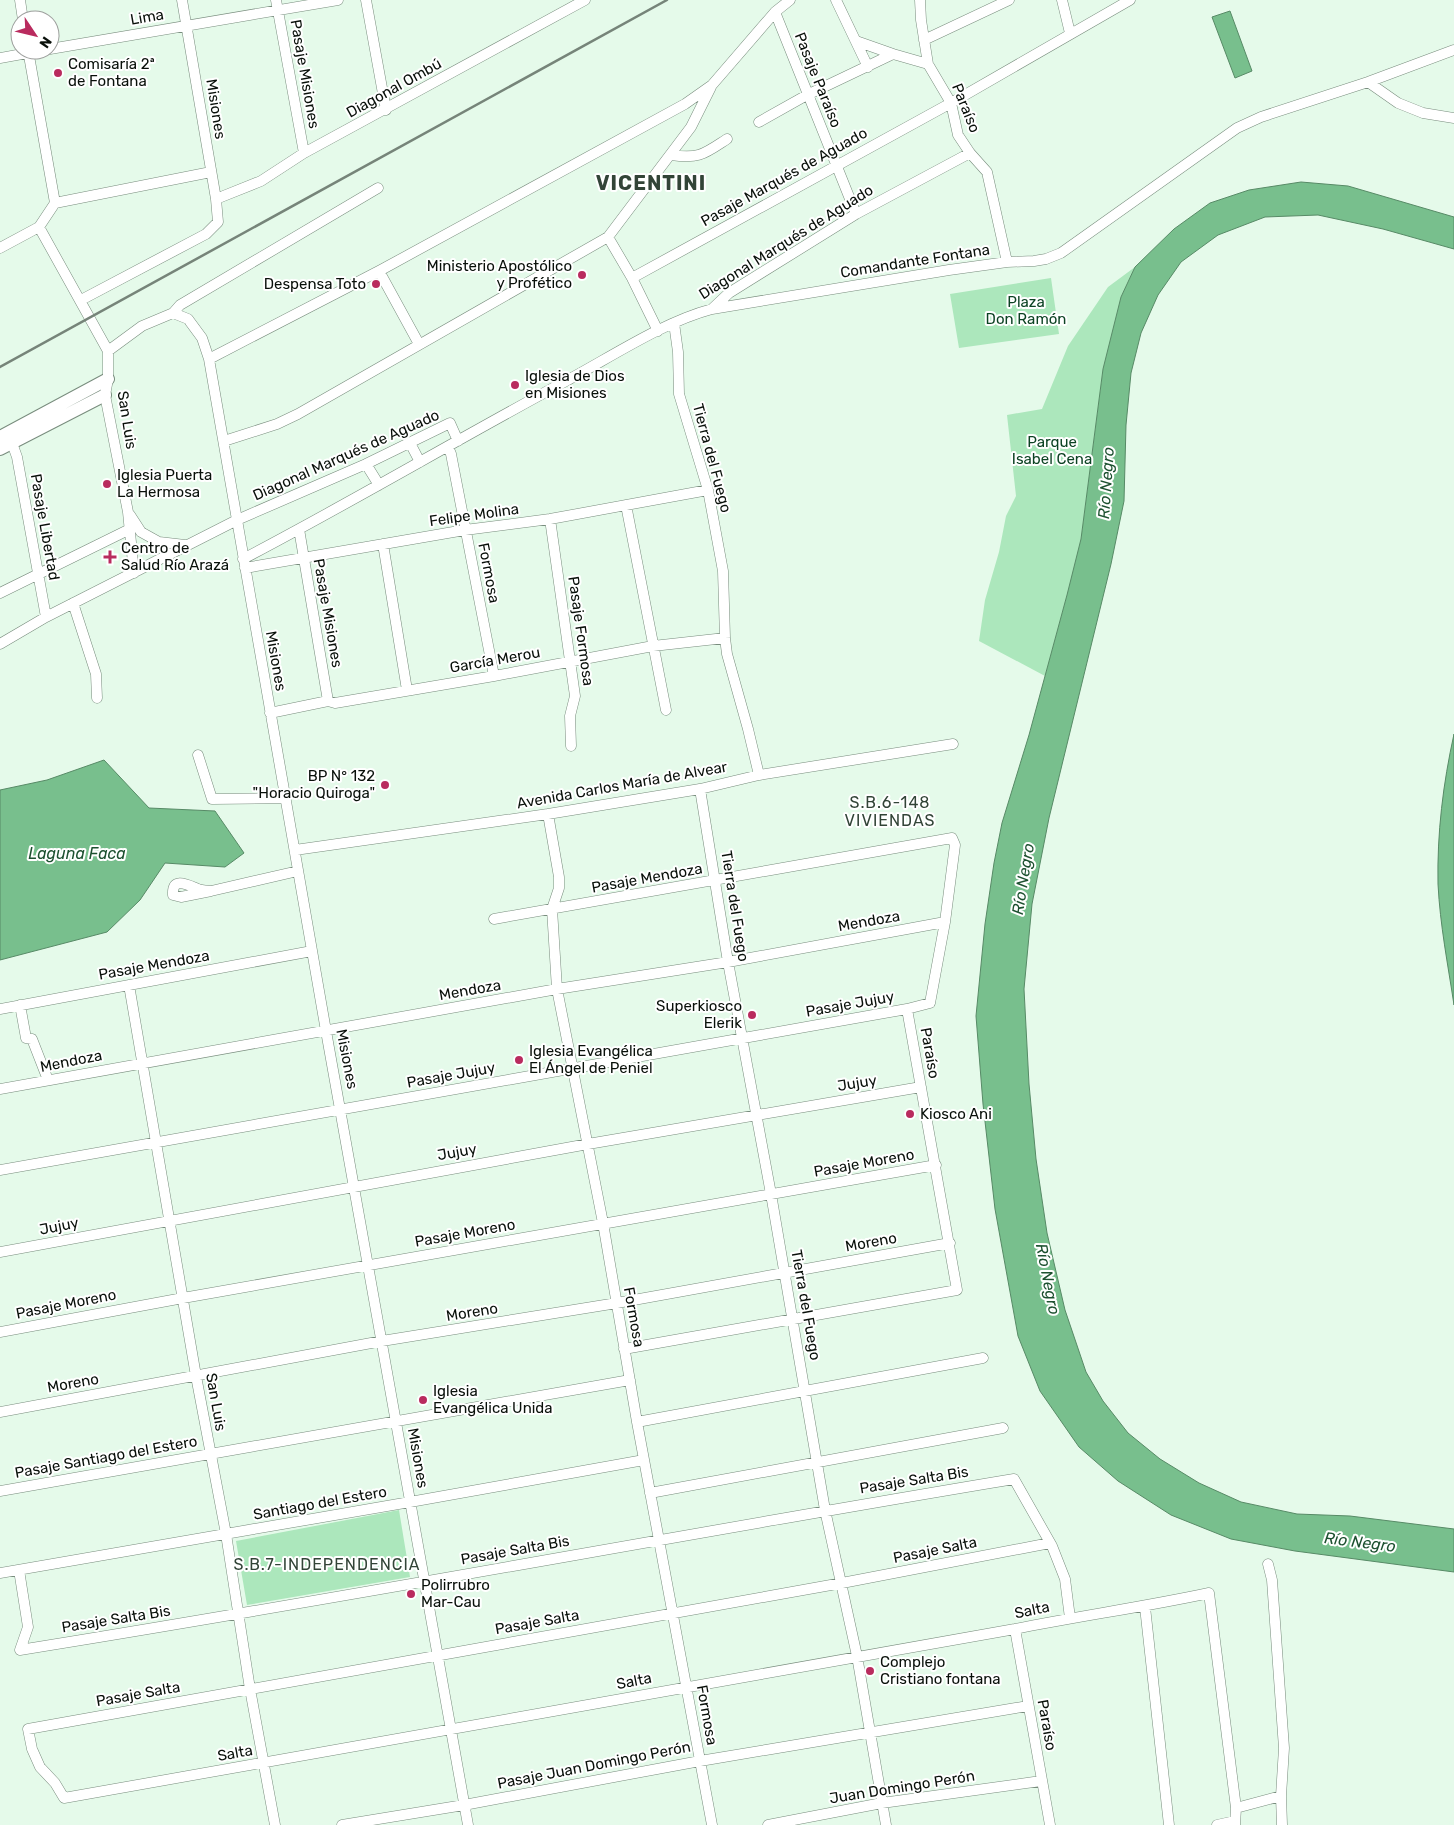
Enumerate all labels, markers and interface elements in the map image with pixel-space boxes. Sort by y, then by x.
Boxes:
street label: Lima [129,5,165,29]
north arrow [10,10,60,60]
street label: Pasaje Misiones [287,18,323,130]
street label: Pasaje Paraíso [791,30,845,130]
text: N [35,33,55,51]
street label: Diagonal Ombú [343,54,445,122]
place label: Comisaría 2ª de Fontana [68,55,155,90]
marker: Comisaría 2ª de Fontana [52,67,64,79]
street label: Misiones [202,78,230,141]
street label: Paraíso [948,81,984,135]
street label: Pasaje Marqués de Aguado [698,124,870,230]
district label: VICENTINI [596,171,706,195]
street label: Diagonal Marqués de Aguado [695,181,877,303]
street label: Comandante Fontana [839,240,991,282]
place label: Ministerio Apostólico y Profético [427,257,572,292]
marker: Ministerio Apostólico y Profético [576,269,588,281]
place label: Despensa Toto [264,275,366,293]
marker: Despensa Toto [370,278,382,290]
park label: Plaza Don Ramón [986,293,1066,328]
place label: Iglesia de Dios en Misiones [525,367,625,402]
marker: Iglesia de Dios en Misiones [509,379,521,391]
street label: San Luis [114,390,141,451]
street label: Tierra del Fuego [689,402,735,514]
street label: Diagonal Marqués de Aguado [250,406,442,504]
park label: Parque Isabel Cena [1012,433,1092,468]
water label: Río Negro [1094,446,1118,520]
place label: Iglesia Puerta La Hermosa [117,466,212,501]
street label: Pasaje Libertad [27,472,63,582]
marker: Iglesia Puerta La Hermosa [101,478,113,490]
street label: Felipe Molina [428,500,520,530]
place label: Centro de Salud Río Arazá [121,539,229,574]
street label: Formosa [474,541,504,605]
marker: Centro de Salud Río Arazá [103,550,117,564]
street label: Pasaje Misiones [310,557,346,669]
street label: Pasaje Formosa [564,575,598,687]
street label: Misiones [262,630,290,693]
street label: García Merou [448,643,542,677]
street label: Avenida Carlos María de Alvear [515,758,729,812]
place label: BP N° 132 "Horacio Quiroga" [253,767,375,802]
marker: BP N° 132 "Horacio Quiroga" [379,779,391,791]
district label: S.B.6-148 VIVIENDAS [845,793,935,830]
water label: Río Negro [1008,842,1038,916]
water label: Laguna Faca [28,844,126,863]
street label: Tierra del Fuego [717,849,753,963]
street label: Pasaje Mendoza [590,859,704,897]
street label: Mendoza [837,907,901,935]
street label: Pasaje Mendoza [97,946,211,984]
street label: Mendoza [438,976,502,1004]
street label: Pasaje Jujuy [804,987,896,1021]
place label: Superkiosco Elerik [656,997,742,1032]
marker: Superkiosco Elerik [746,1009,758,1021]
street label: Paraíso [917,1026,943,1080]
street label: Misiones [332,1028,362,1091]
place label: Iglesia Evangélica El Ángel de Peniel [529,1042,653,1077]
street label: Mendoza [38,1046,104,1076]
marker: Iglesia Evangélica El Ángel de Peniel [513,1054,525,1066]
street label: Pasaje Jujuy [405,1058,497,1092]
street label: Jujuy [836,1071,878,1095]
place label: Kiosco Ani [920,1105,992,1123]
marker: Kiosco Ani [904,1108,916,1120]
street label: Jujuy [436,1140,478,1164]
street label: Pasaje Moreno [812,1145,916,1181]
street label: Jujuy [38,1213,80,1239]
street label: Pasaje Moreno [413,1215,517,1251]
street label: Moreno [844,1229,898,1255]
water label: Río Negro [1032,1242,1064,1316]
street label: Tierra del Fuego [787,1248,825,1362]
street label: Pasaje Moreno [14,1285,118,1323]
street label: Formosa [620,1286,648,1348]
street label: Moreno [445,1299,499,1325]
street label: Moreno [46,1370,100,1396]
street label: San Luis [202,1371,230,1433]
place label: Iglesia Evangélica Unida [433,1382,553,1417]
marker: Iglesia Evangélica Unida [417,1394,429,1406]
street label: Misiones [404,1427,432,1490]
street label: Pasaje Santiago del Estero [13,1432,199,1482]
street label: Pasaje Salta Bis [858,1462,970,1498]
street label: Santiago del Estero [252,1482,388,1524]
water label: Río Negro [1323,1528,1397,1556]
street label: Pasaje Salta Bis [459,1532,571,1568]
street label: Pasaje Salta [891,1533,979,1567]
district label: S.B.7-INDEPENDENCIA [233,1555,421,1574]
place label: Polirrubro Mar-Cau [421,1576,490,1611]
marker: Polirrubro Mar-Cau [405,1588,417,1600]
street label: Salta [1013,1598,1051,1622]
street label: Pasaje Salta Bis [60,1601,172,1637]
street label: Pasaje Salta [494,1606,580,1638]
place label: Complejo Cristiano fontana [880,1653,1001,1688]
marker: Complejo Cristiano fontana [864,1665,876,1677]
street label: Salta [615,1669,653,1693]
street label: Pasaje Salta [95,1678,181,1710]
street label: Formosa [693,1684,721,1746]
street label: Paraíso [1034,1698,1060,1752]
street label: Pasaje Juan Domingo Perón [496,1737,692,1793]
street label: Salta [216,1741,254,1765]
street label: Juan Domingo Perón [828,1767,976,1807]

